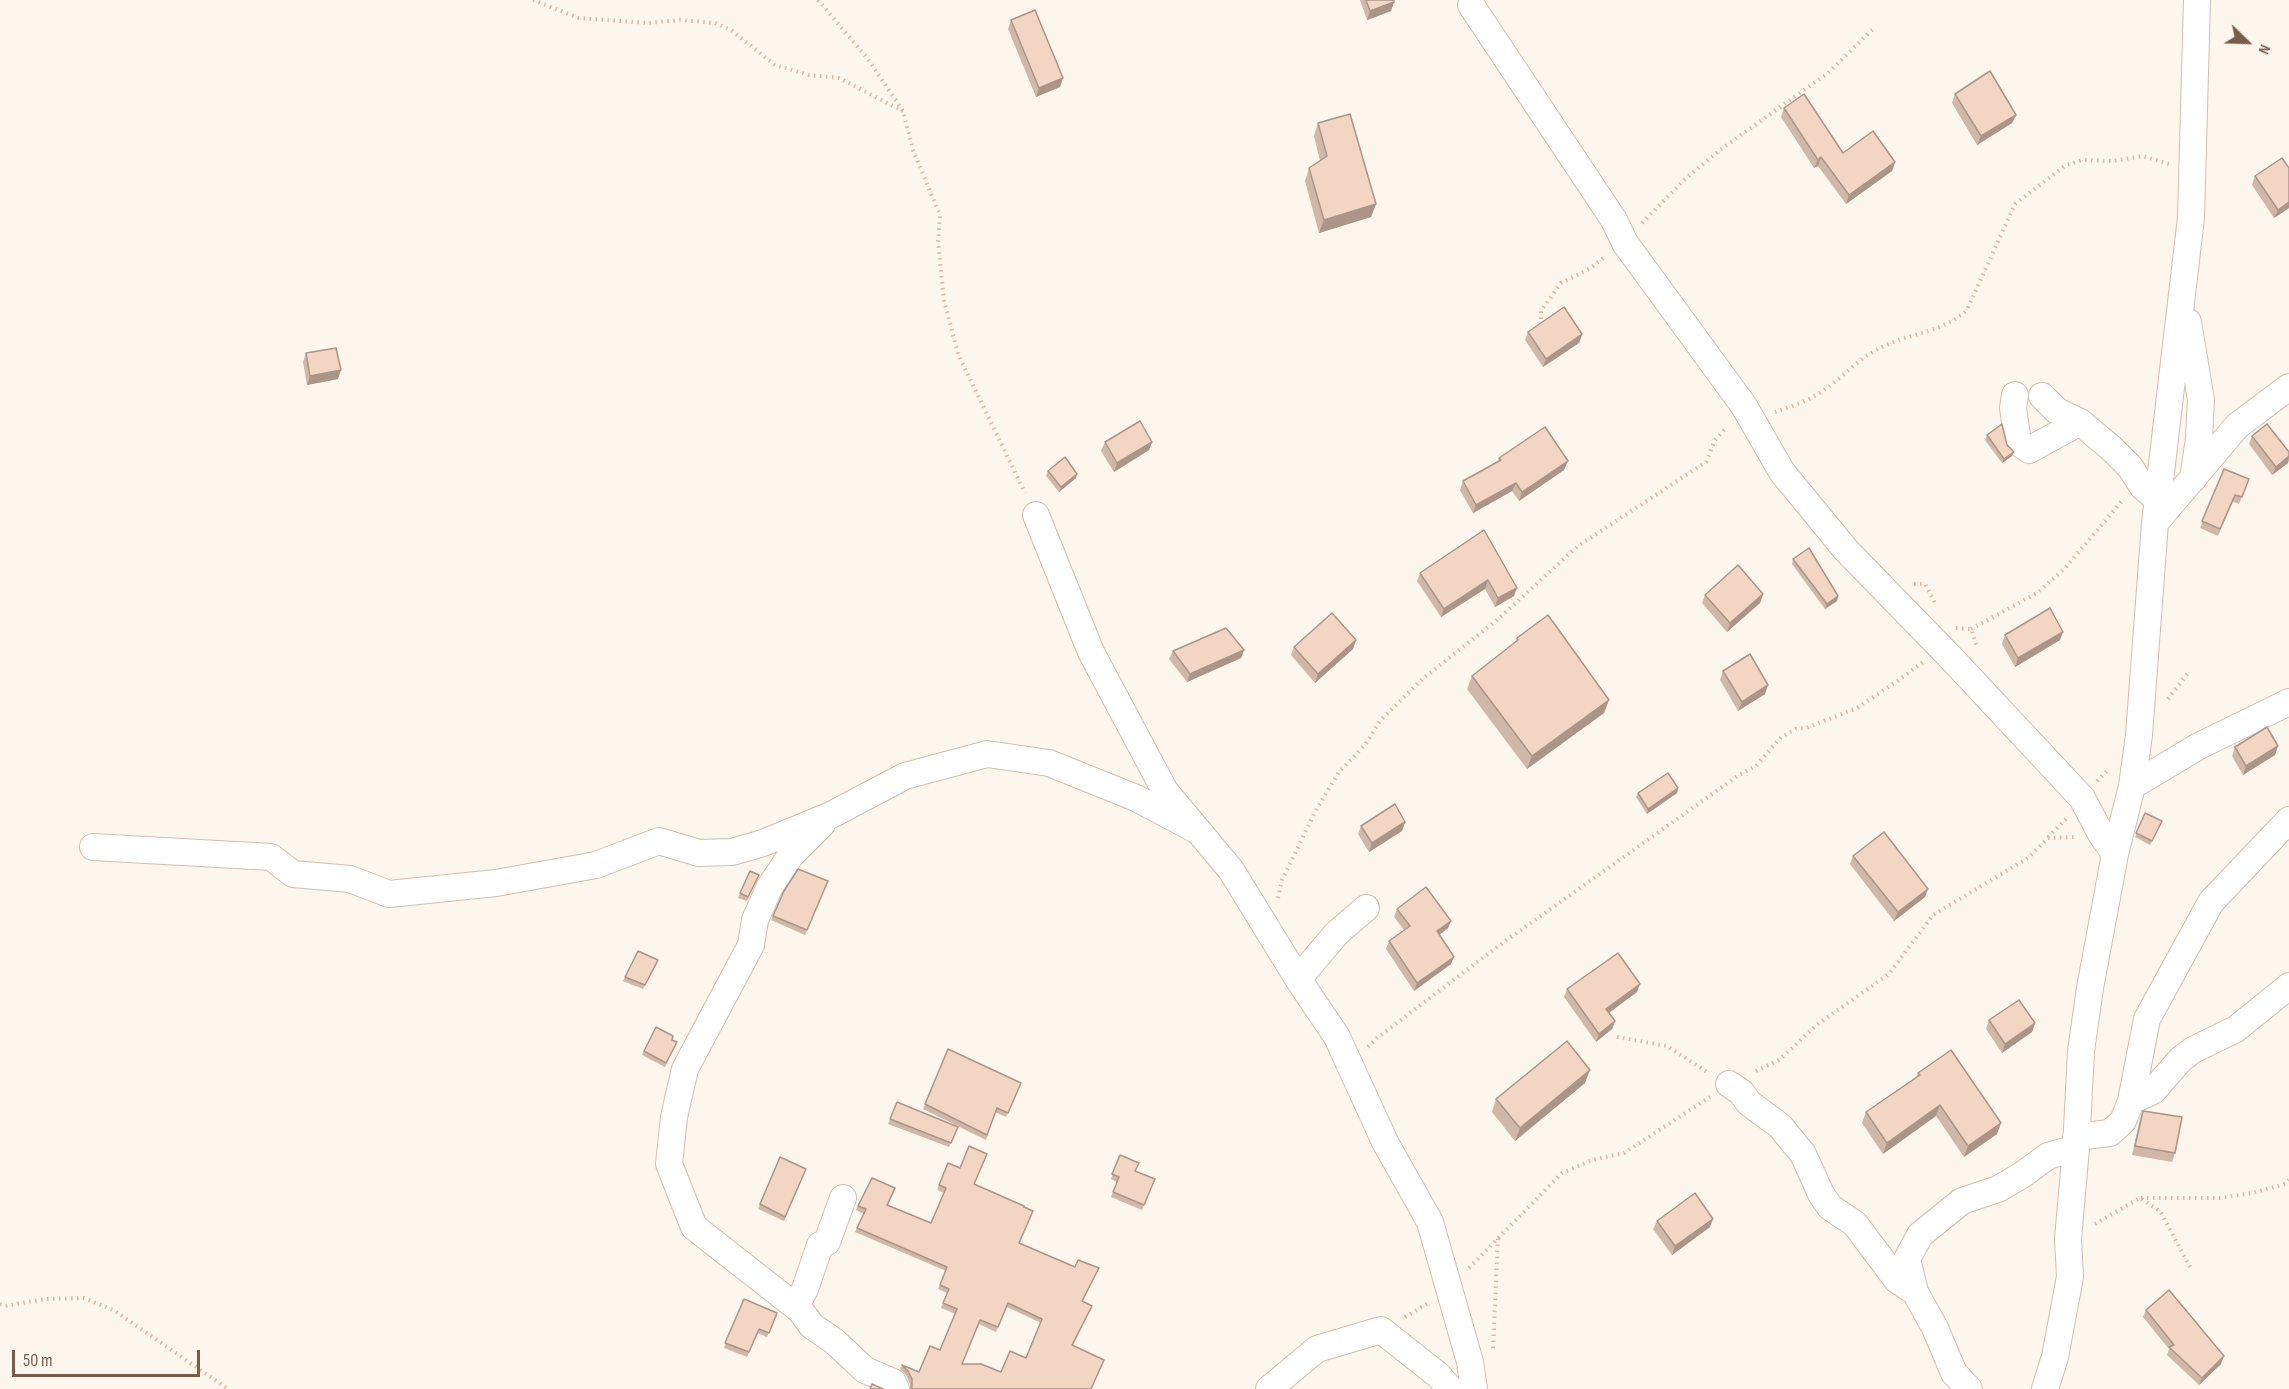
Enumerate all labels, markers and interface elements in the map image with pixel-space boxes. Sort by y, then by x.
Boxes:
north arrow [2217,12,2277,72]
text: N [2254,42,2274,57]
scale bar [15,1338,202,1376]
text: 50 m [23,1350,53,1371]

